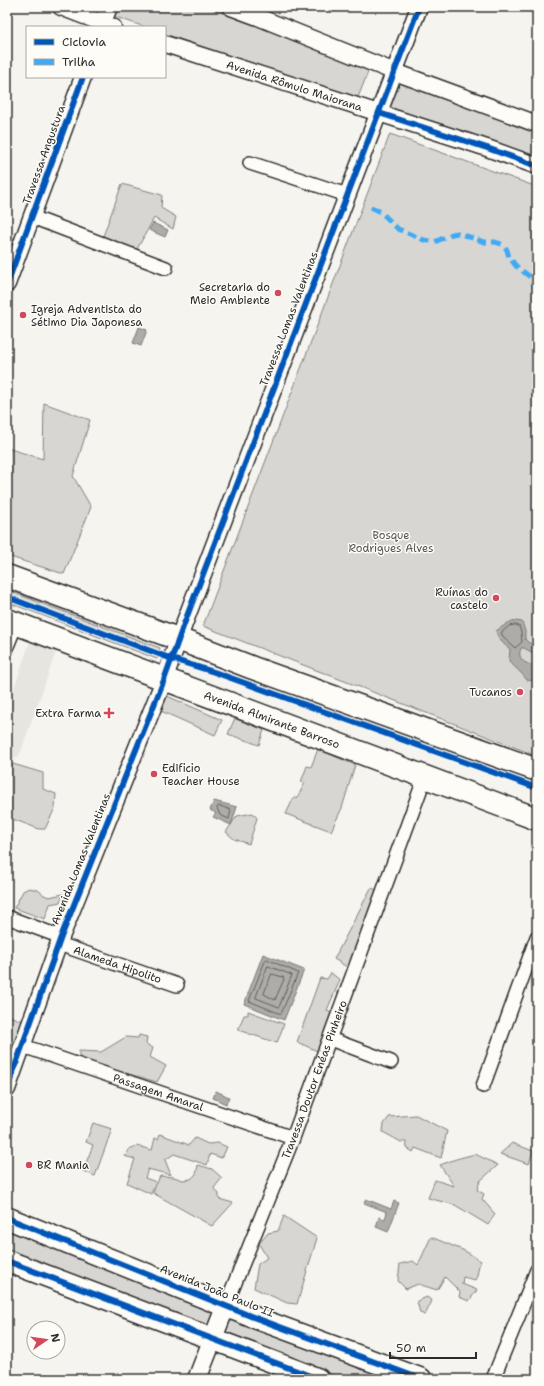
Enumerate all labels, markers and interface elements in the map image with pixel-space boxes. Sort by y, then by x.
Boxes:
legend [26,26,166,78]
text: Ciclovia [62,34,106,50]
text: Trilha [62,54,96,70]
street label: Avenida Rômulo Maiorana [224,57,365,115]
street label: Travessa Angustura [19,103,69,207]
street label: Travessa Lomas Valentinas [256,249,322,389]
place label: Secretaria do Meio Ambiente [190,280,270,308]
marker: Secretaria do Meio Ambiente [273,288,283,298]
place label: Igreja Adventista do Sétimo Dia Japonesa [31,302,142,330]
marker: Igreja Adventista do Sétimo Dia Japonesa [18,310,28,320]
park label: Bosque Rodrigues Alves [348,528,434,556]
place label: Ruínas do castelo [435,585,488,613]
marker: Ruínas do castelo [491,593,501,603]
place label: Tucanos [469,685,512,700]
street label: Avenida Almirante Barroso [202,687,342,752]
marker: Tucanos [515,687,525,697]
place label: Extra Farma [35,706,101,721]
marker: Extra Farma [104,708,114,718]
place label: Edificio Teacher House [162,761,240,789]
marker: Edificio Teacher House [149,769,159,779]
street label: Avenida Lomas Valentinas [48,791,114,927]
street label: Alameda Hipolito [71,942,164,987]
street label: Travessa Doutor Enéas Pinheiro [278,998,350,1161]
street label: Passagem Amaral [111,1070,206,1115]
place label: BR Mania [37,1158,89,1173]
marker: BR Mania [24,1160,34,1170]
street label: Avenida João Paulo II [158,1261,276,1321]
north arrow [26,1320,66,1360]
text: N [47,1332,64,1344]
scale bar [390,1334,476,1360]
text: 50 m [396,1340,426,1356]

